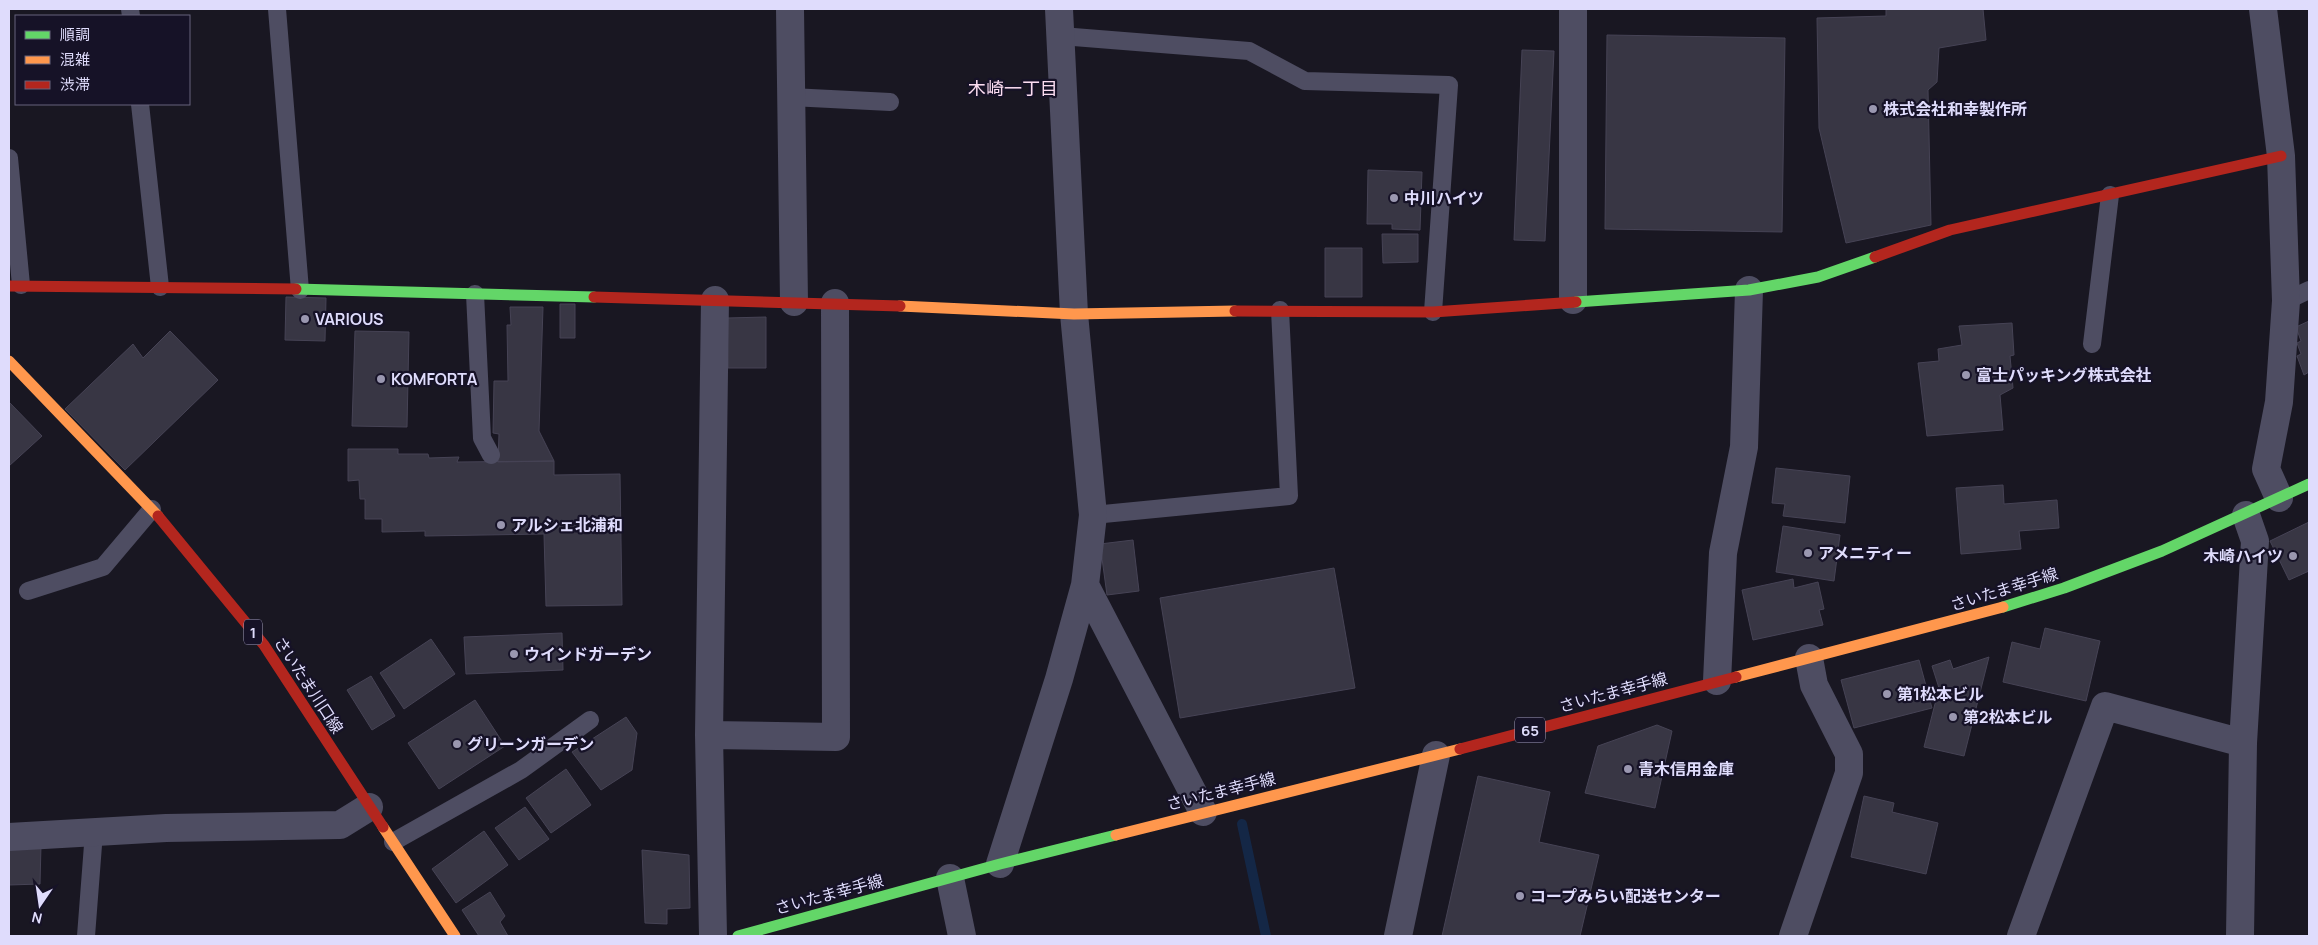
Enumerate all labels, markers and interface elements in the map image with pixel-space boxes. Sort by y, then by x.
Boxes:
legend [15,15,190,105]
text: 順調 [60,24,90,45]
text: 混雑 [60,49,90,70]
text: 渋滞 [60,74,90,95]
district label: 木崎一丁目 [968,76,1058,100]
place label: 株式会社和幸製作所 [1883,98,2027,120]
marker: 株式会社和幸製作所 [1867,103,1879,115]
place label: 中川ハイツ [1404,187,1484,209]
marker: 中川ハイツ [1388,192,1400,204]
place label: VARIOUS [315,308,383,330]
marker: VARIOUS [299,313,311,325]
place label: 富士パッキング株式会社 [1976,364,2152,386]
place label: KOMFORTA [391,368,478,390]
marker: 富士パッキング株式会社 [1960,369,1972,381]
marker: KOMFORTA [375,373,387,385]
place label: アルシェ北浦和 [511,514,623,536]
marker: アルシェ北浦和 [495,519,507,531]
place label: アメニティー [1818,542,1912,564]
place label: 木崎ハイツ [2203,545,2283,567]
marker: アメニティー [1802,547,1814,559]
marker: 木崎ハイツ [2287,550,2299,562]
street label: さいたま幸手線 [1947,562,2061,616]
road number: 1 [244,620,262,644]
street label: さいたま川口線 [269,632,349,738]
place label: ウインドガーデン [524,643,652,665]
marker: ウインドガーデン [508,648,520,660]
street label: さいたま幸手線 [1556,667,1670,717]
place label: 第1松本ビル [1897,683,1984,705]
marker: 第1松本ビル [1881,688,1893,700]
place label: 第2松本ビル [1963,706,2053,728]
marker: 第2松本ビル [1947,711,1959,723]
road number: 65 [1515,718,1545,742]
place label: グリーンガーデン [467,733,594,755]
marker: グリーンガーデン [451,738,463,750]
place label: 青木信用金庫 [1638,758,1734,780]
marker: 青木信用金庫 [1622,763,1634,775]
street label: さいたま幸手線 [1164,767,1278,815]
street label: さいたま幸手線 [772,869,886,919]
north arrow [15,880,65,930]
place label: コープみらい配送センター [1530,885,1721,907]
marker: コープみらい配送センター [1514,890,1526,902]
text: N [30,908,44,929]

